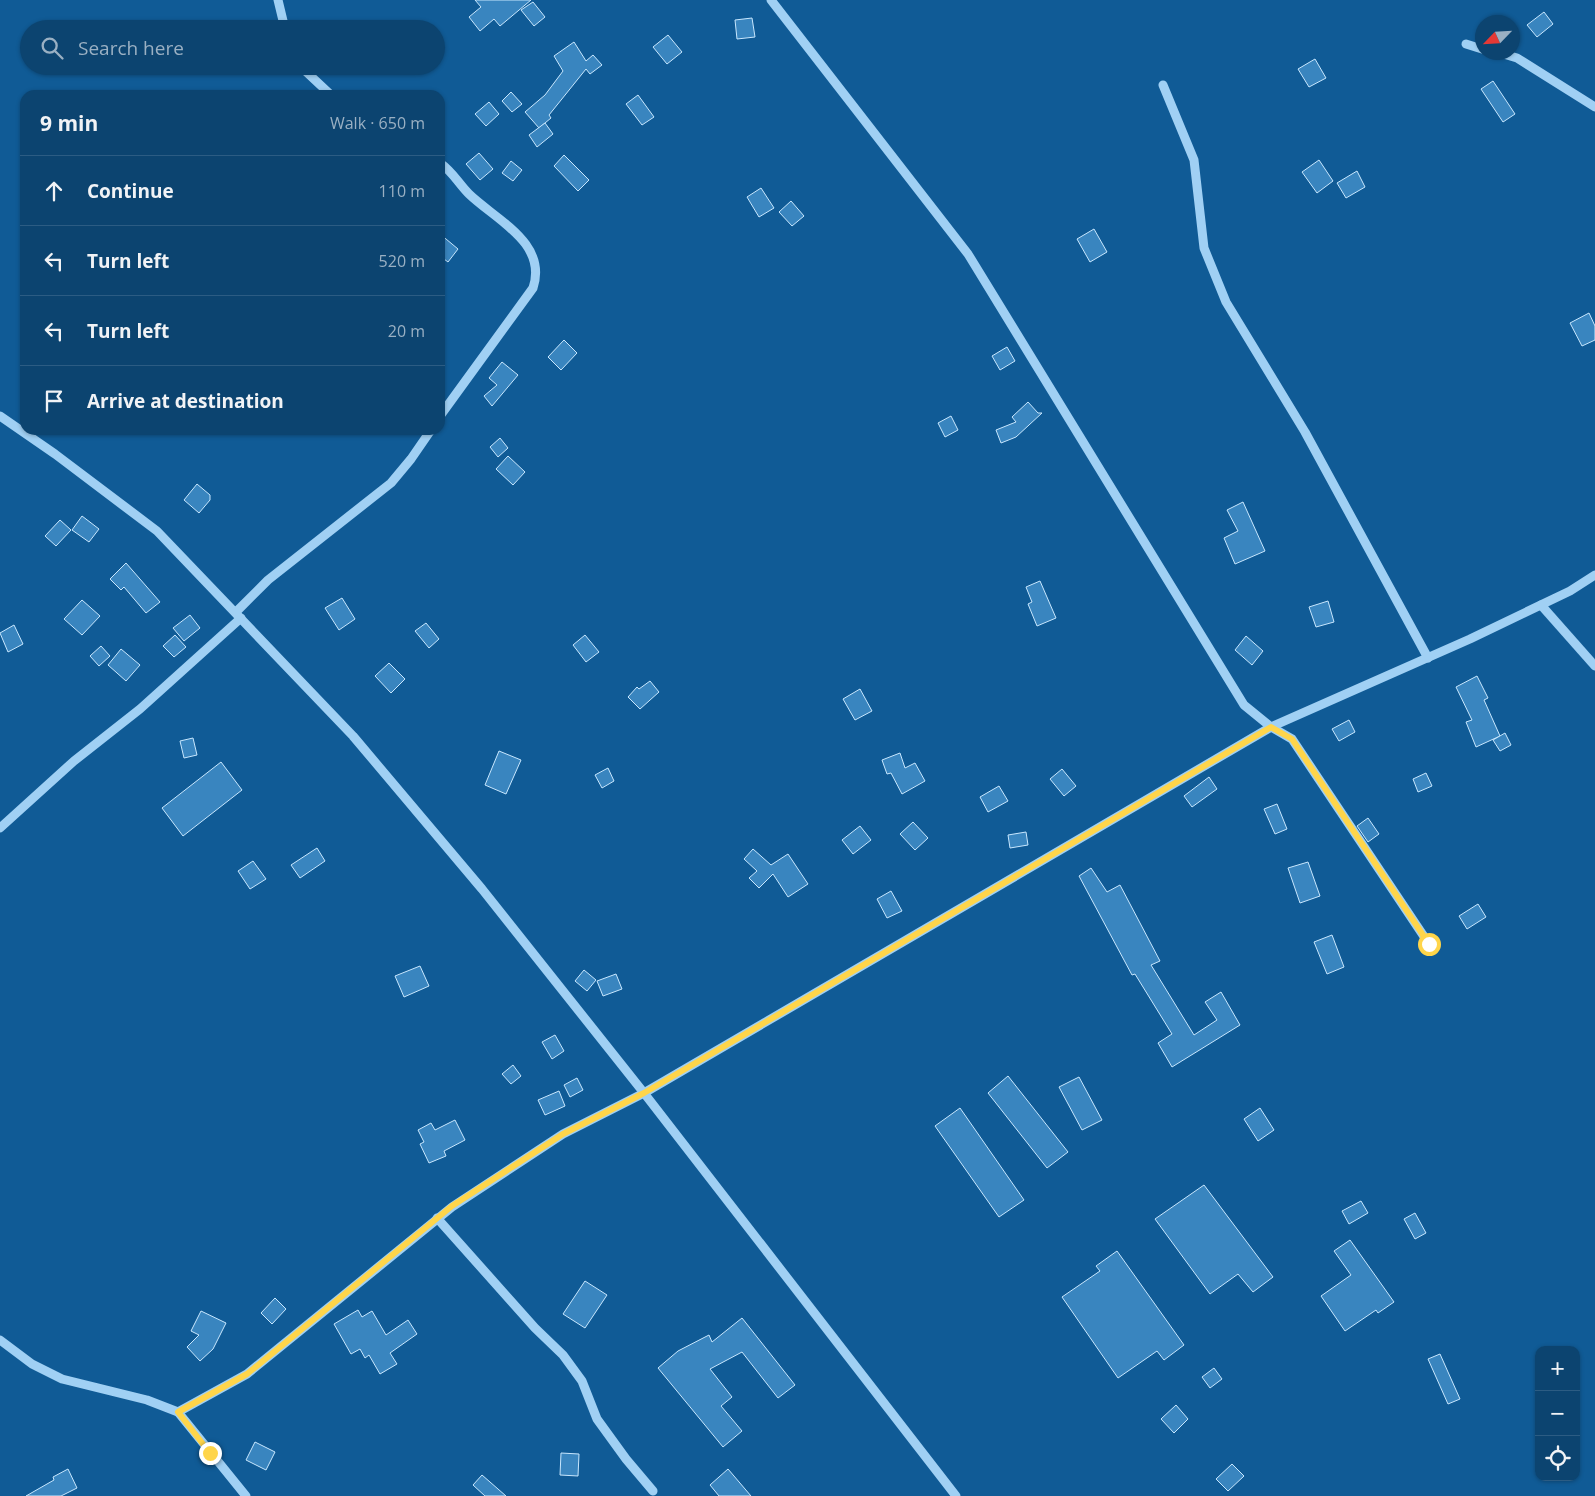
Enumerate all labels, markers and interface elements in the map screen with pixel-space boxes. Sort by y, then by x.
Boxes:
north arrow [1475,15,1520,60]
search box [20,20,445,75]
icon: search [38,34,66,62]
text: Search here [78,35,184,61]
text: 9 min [40,109,98,137]
text: Walk · 650 m [330,112,425,134]
icon: ahead [40,177,68,205]
text: Continue [87,178,174,204]
text: 110 m [379,180,425,202]
icon: left [40,247,68,275]
text: Turn left [87,248,169,274]
text: 520 m [379,250,425,272]
icon: left [40,317,68,345]
text: Turn left [87,318,169,344]
text: 20 m [388,320,425,342]
icon: arrive [40,387,68,415]
text: Arrive at destination [87,388,284,414]
route start [1418,933,1441,956]
map controls [1535,1346,1580,1481]
button: + [1535,1346,1580,1391]
button: − [1535,1391,1580,1436]
button: locate [1535,1436,1580,1481]
route end [199,1442,222,1465]

